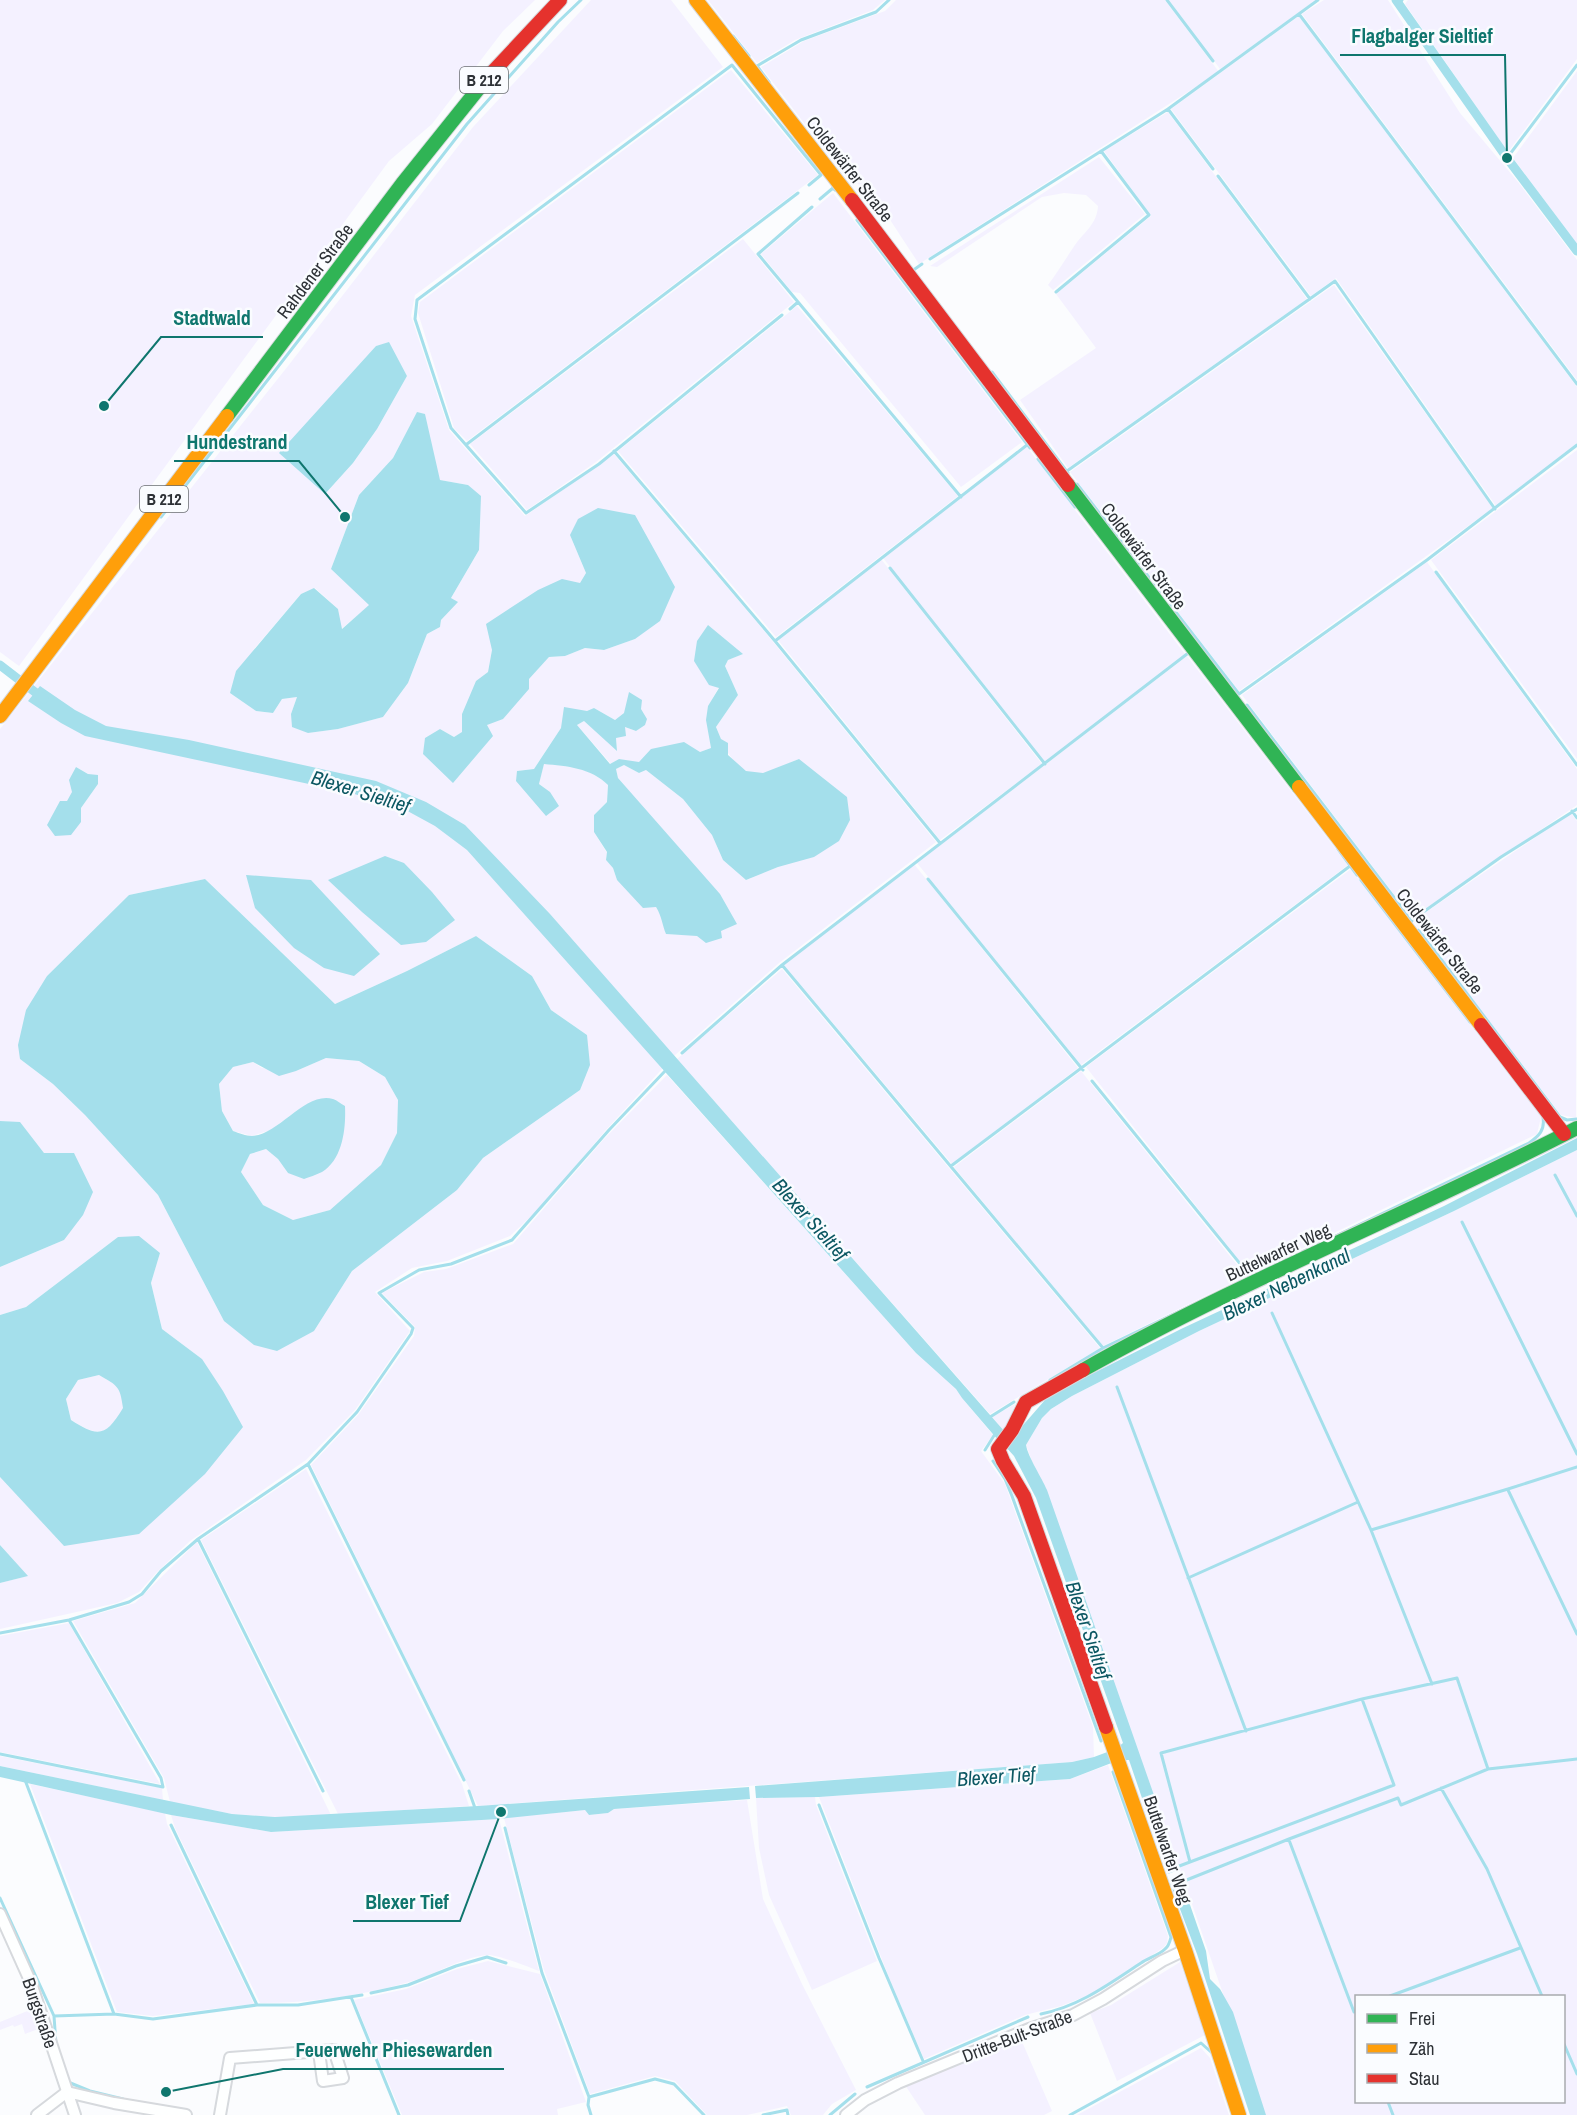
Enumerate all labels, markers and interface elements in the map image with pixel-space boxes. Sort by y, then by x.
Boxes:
callout: Flagbalger Sieltief [1340,17,1505,55]
text: Flagbalger Sieltief [1351,22,1493,49]
road number: B 212 [460,67,508,93]
street label: Coldewärfer Straße [801,111,899,227]
street label: Rahdener Straße [271,218,359,324]
callout: Stadtwald [161,299,263,337]
text: Stadtwald [173,304,251,331]
callout: Hundestrand [174,423,299,461]
text: Hundestrand [186,428,288,455]
road number: B 212 [140,486,188,512]
street label: Coldewärfer Straße [1096,497,1192,615]
water label: Blexer Sieltief [308,763,415,819]
street label: Coldewärfer Straße [1391,883,1489,999]
water label: Blexer Sieltief [767,1172,856,1267]
street label: Buttelwarfer Weg [1222,1216,1335,1287]
water label: Blexer Nebenkanal [1218,1241,1355,1327]
water label: Blexer Sieltief [1060,1577,1119,1684]
water label: Blexer Tief [956,1760,1037,1792]
street label: Buttelwarfer Weg [1138,1793,1198,1908]
callout: Blexer Tief [353,1883,460,1921]
text: Blexer Tief [365,1888,449,1915]
street label: Burgstraße [16,1974,64,2052]
legend [1355,1995,1565,2103]
street label: Dritte-Bult-Straße [959,2004,1075,2068]
text: Frei [1409,2006,1435,2031]
callout: Feuerwehr Phiesewarden [283,2031,504,2069]
text: Feuerwehr Phiesewarden [296,2036,493,2063]
text: Zäh [1409,2036,1434,2061]
text: Stau [1409,2066,1439,2091]

